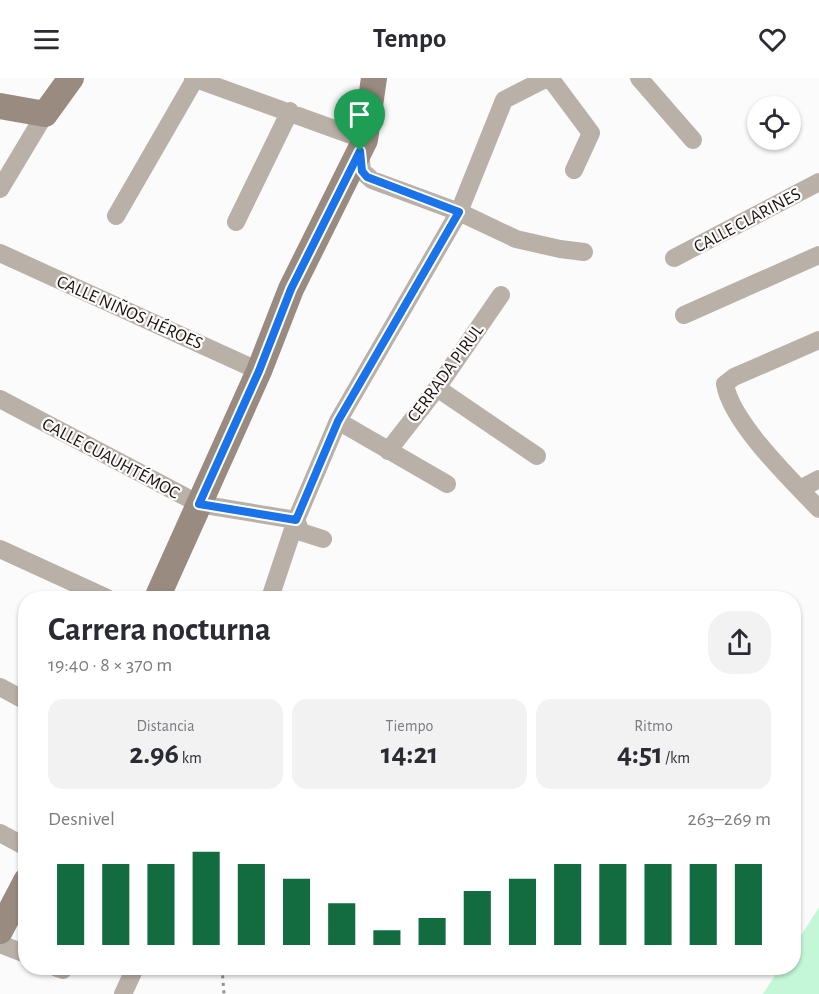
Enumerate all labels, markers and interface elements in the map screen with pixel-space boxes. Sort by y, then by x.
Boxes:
icon: menu [30,23,63,56]
icon: heart [756,23,789,56]
text: Tempo [373,25,446,52]
pin [334,89,385,151]
map controls [747,96,801,150]
button: locate [747,96,801,150]
icon: arrive [343,98,376,131]
street label: CALLE CLARINES [691,185,804,257]
street label: CALLE NIÑOS HÉROES [54,270,207,353]
street label: CERRADA PIRUL [405,321,487,426]
street label: CALLE CUAUHTÉMOC [39,412,184,503]
button: share [708,611,771,674]
text: Carrera nocturna [48,614,271,647]
text: 19:40 · 8 × 370 m [48,655,172,675]
text: Distancia [136,718,195,734]
text: Tiempo [386,718,433,734]
text: Ritmo [634,718,673,734]
text: 2.96 [129,739,179,769]
text: 14:21 [381,739,438,769]
text: 4:51 [617,739,663,769]
text: km [179,750,202,766]
text: /km [663,750,690,766]
text: Desnivel [48,809,115,829]
text: 263–269 m [688,809,771,829]

